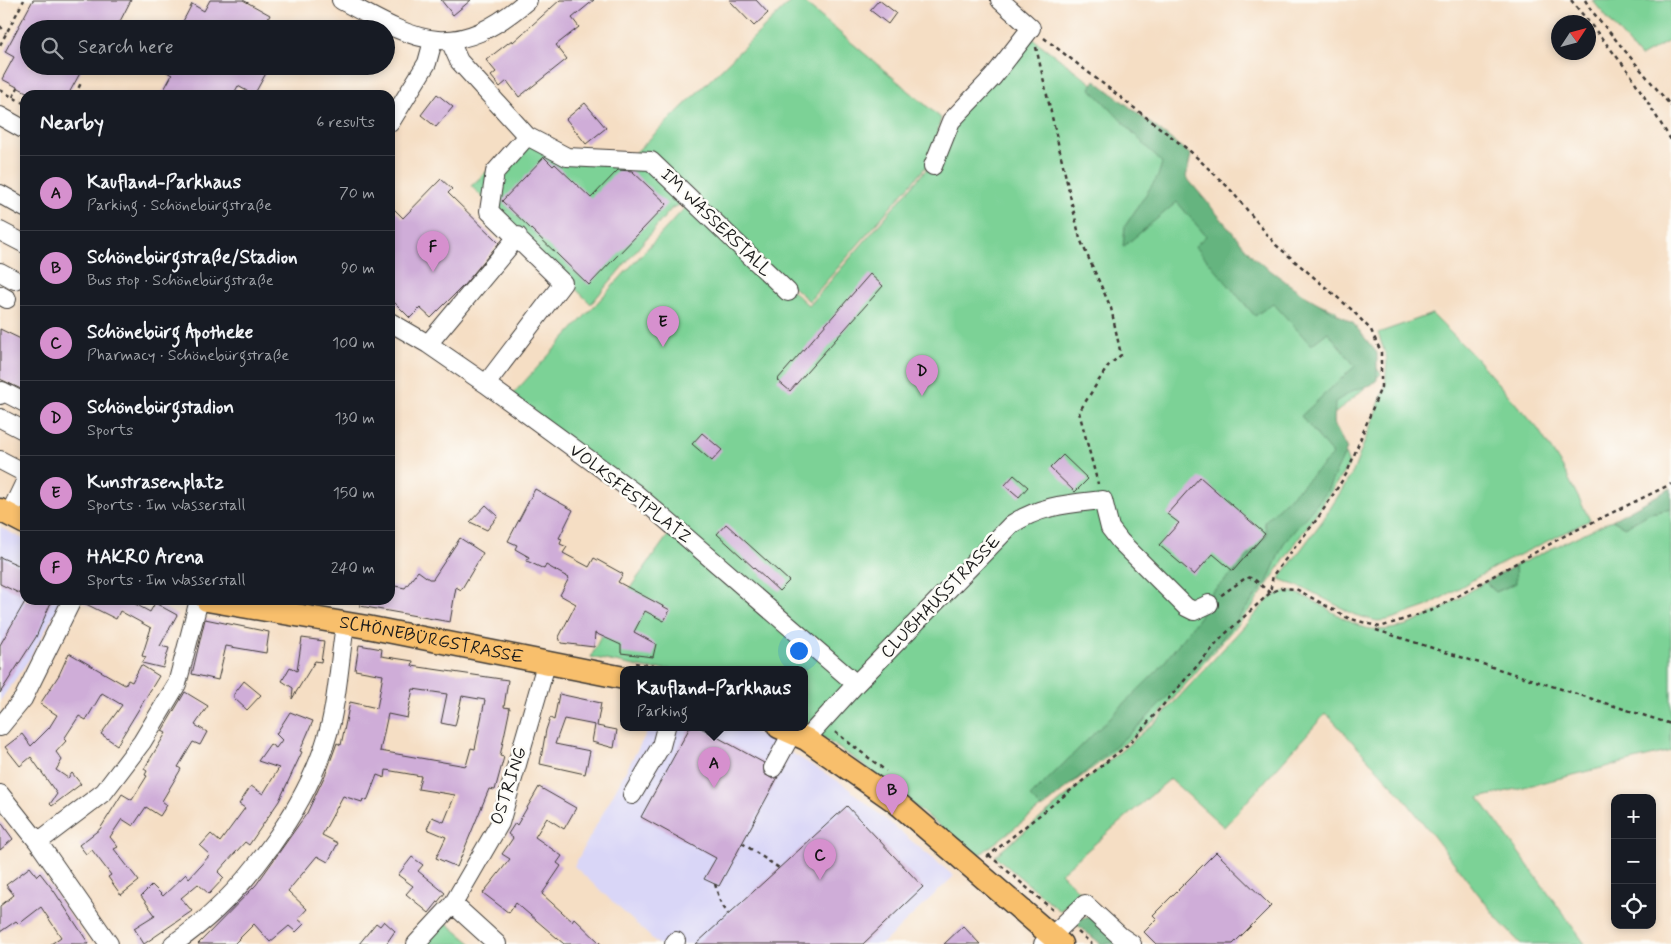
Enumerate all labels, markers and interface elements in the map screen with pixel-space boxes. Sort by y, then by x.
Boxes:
north arrow [1551,15,1596,60]
search box [20,20,395,75]
icon: search [38,34,66,62]
text: Search here [78,35,174,60]
text: Nearby [40,109,104,137]
text: 6 results [316,112,375,133]
street label: IM WASSERSTALL [655,163,777,283]
text: Kaufland-Parkhaus [87,170,241,195]
text: A [51,183,61,204]
text: 70 m [339,183,375,204]
text: Parking · Schönebürgstraße [87,195,272,216]
pin: F [417,231,449,272]
text: Schönebürgstraße/Stadion [87,245,298,270]
text: B [51,258,61,279]
text: 90 m [341,258,375,279]
text: Bus stop · Schönebürgstraße [87,270,274,291]
pin: E [647,306,679,347]
text: Schönebürg Apotheke [87,320,253,345]
text: C [50,333,62,354]
text: 100 m [332,333,375,354]
text: Pharmacy · Schönebürgstraße [87,345,289,366]
pin: D [906,355,938,396]
text: Schönebürgstadion [87,395,234,420]
text: D [50,408,62,429]
text: 130 m [334,408,375,429]
text: Sports [87,420,133,441]
street label: VOLKSFESTPLATZ [564,439,696,549]
text: Kunstrasenplatz [87,470,224,495]
text: E [51,483,61,504]
text: 150 m [333,483,375,504]
text: Sports · Im Wasserstall [87,495,245,516]
street label: CLUBHAUSSTRASSE [875,530,1007,664]
text: HAKRO Arena [87,545,204,570]
text: F [52,558,60,579]
text: 240 m [331,558,375,579]
text: Sports · Im Wasserstall [87,570,245,591]
street label: SCHÖNEBÜRGSTRASSE [338,611,526,670]
your location [786,638,812,664]
popup [620,666,808,731]
text: Kaufland-Parkhaus [637,676,791,701]
text: Parking [637,701,688,722]
street label: OSTRING [485,744,533,828]
pin: A [698,747,730,788]
pin: B [876,774,908,815]
map controls [1611,794,1656,929]
button: + [1611,794,1656,839]
pin: C [804,839,836,880]
button: − [1611,839,1656,884]
button: locate [1611,884,1656,929]

